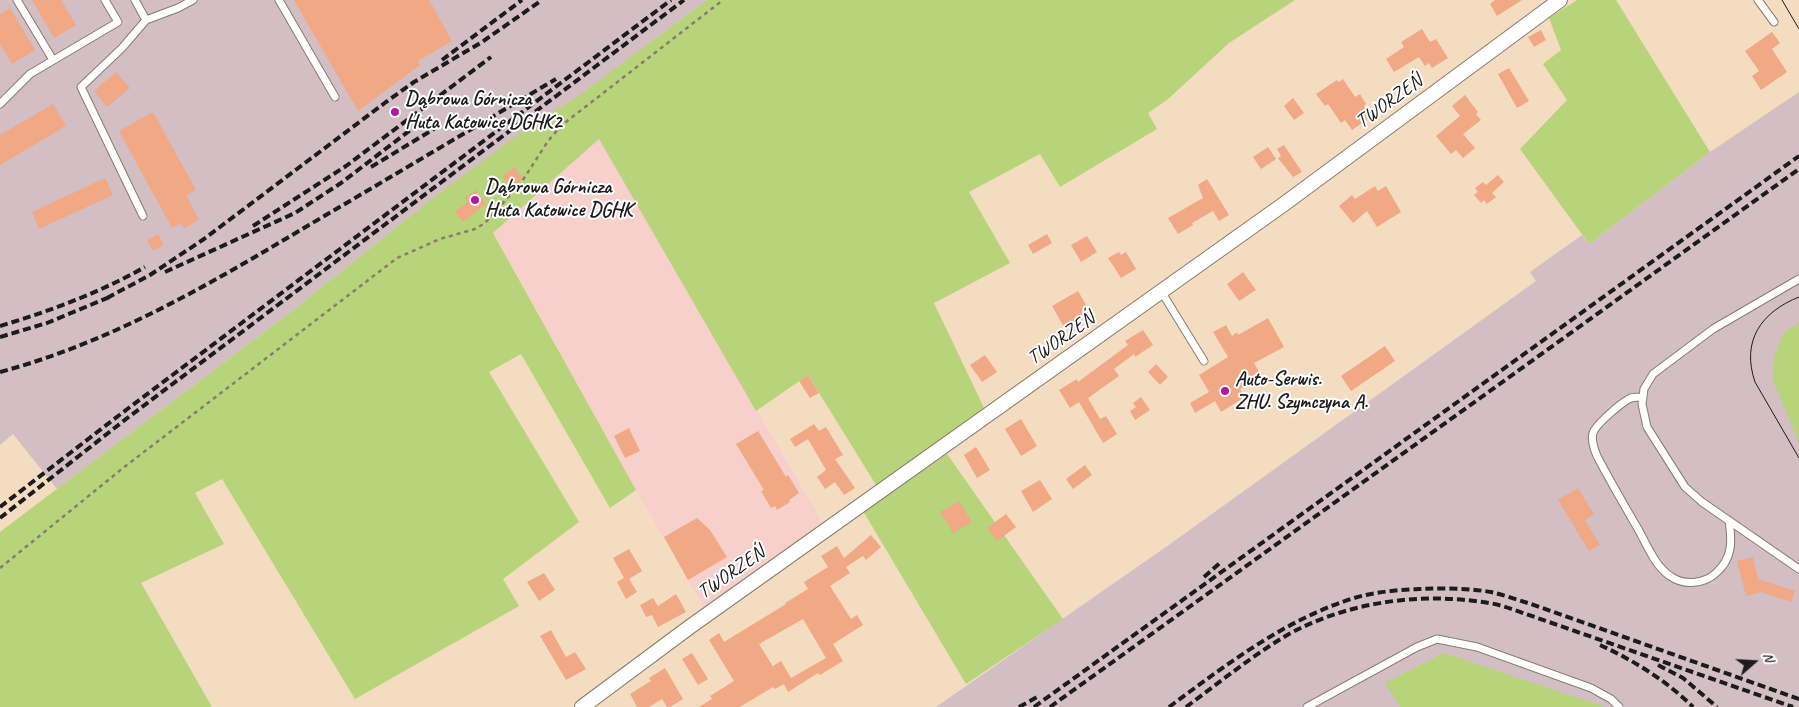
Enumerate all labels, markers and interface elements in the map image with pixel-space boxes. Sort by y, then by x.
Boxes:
street label: TWORZEŃ [1351,70,1427,134]
place label: Dąbrowa Górnicza Huta Katowice DGHK2 [405,88,561,135]
marker: Dąbrowa Górnicza Huta Katowice DGHK2 [389,106,401,118]
place label: Dąbrowa Górnicza Huta Katowice DGHK [485,176,632,223]
marker: Dąbrowa Górnicza Huta Katowice DGHK [469,194,481,206]
street label: TWORZEŃ [1023,308,1099,370]
place label: Auto-Serwis. ZHU. Szymczyna A. [1235,368,1368,415]
marker: Auto-Serwis. ZHU. Szymczyna A. [1219,385,1231,397]
street label: TWORZEŃ [693,542,769,604]
north arrow [1729,637,1779,687]
text: N [1759,650,1778,664]

